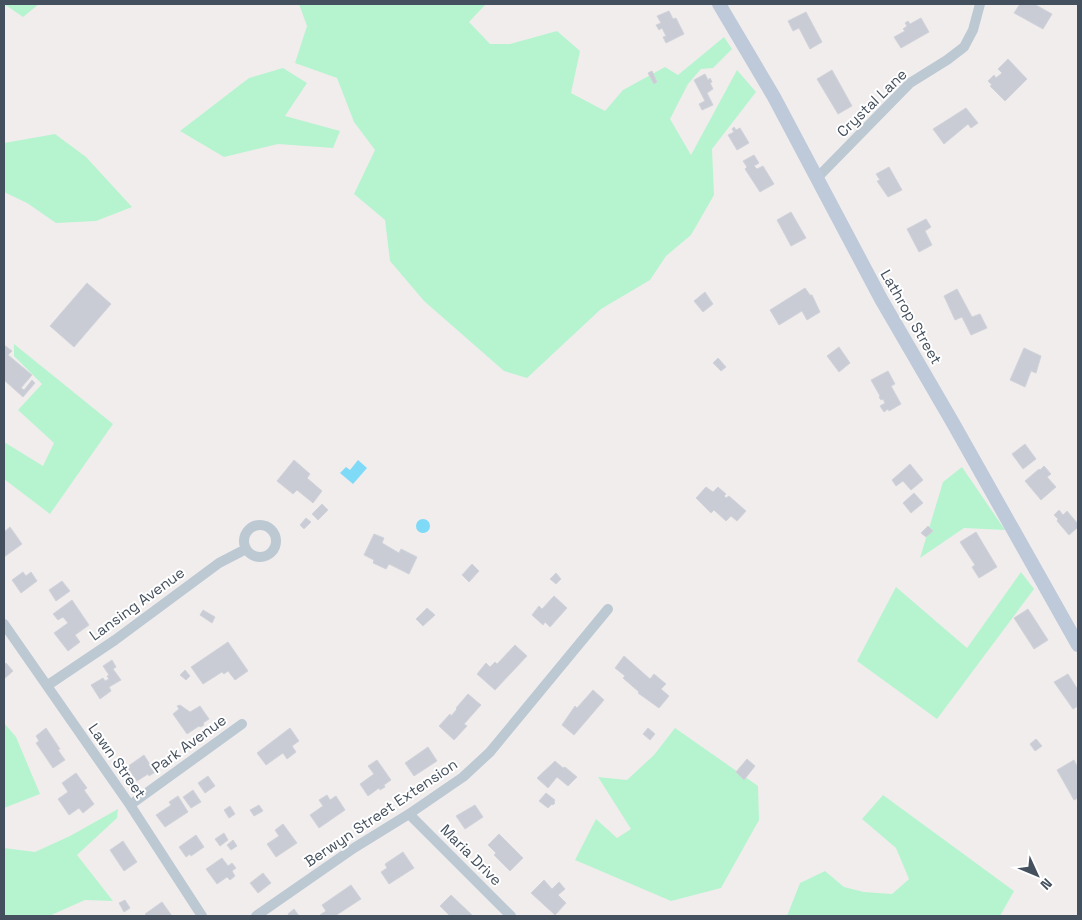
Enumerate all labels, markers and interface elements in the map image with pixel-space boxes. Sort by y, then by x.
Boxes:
street label: Crystal Lane [833,64,911,141]
street label: Lathrop Street [877,266,946,368]
street label: Lansing Avenue [85,563,188,645]
street label: Park Avenue [148,710,230,777]
street label: Lawn Street [85,719,150,802]
street label: Berwyn Street Extension [301,754,461,871]
street label: Maria Drive [437,820,506,889]
north arrow [1012,850,1062,900]
text: N [1037,874,1056,894]

